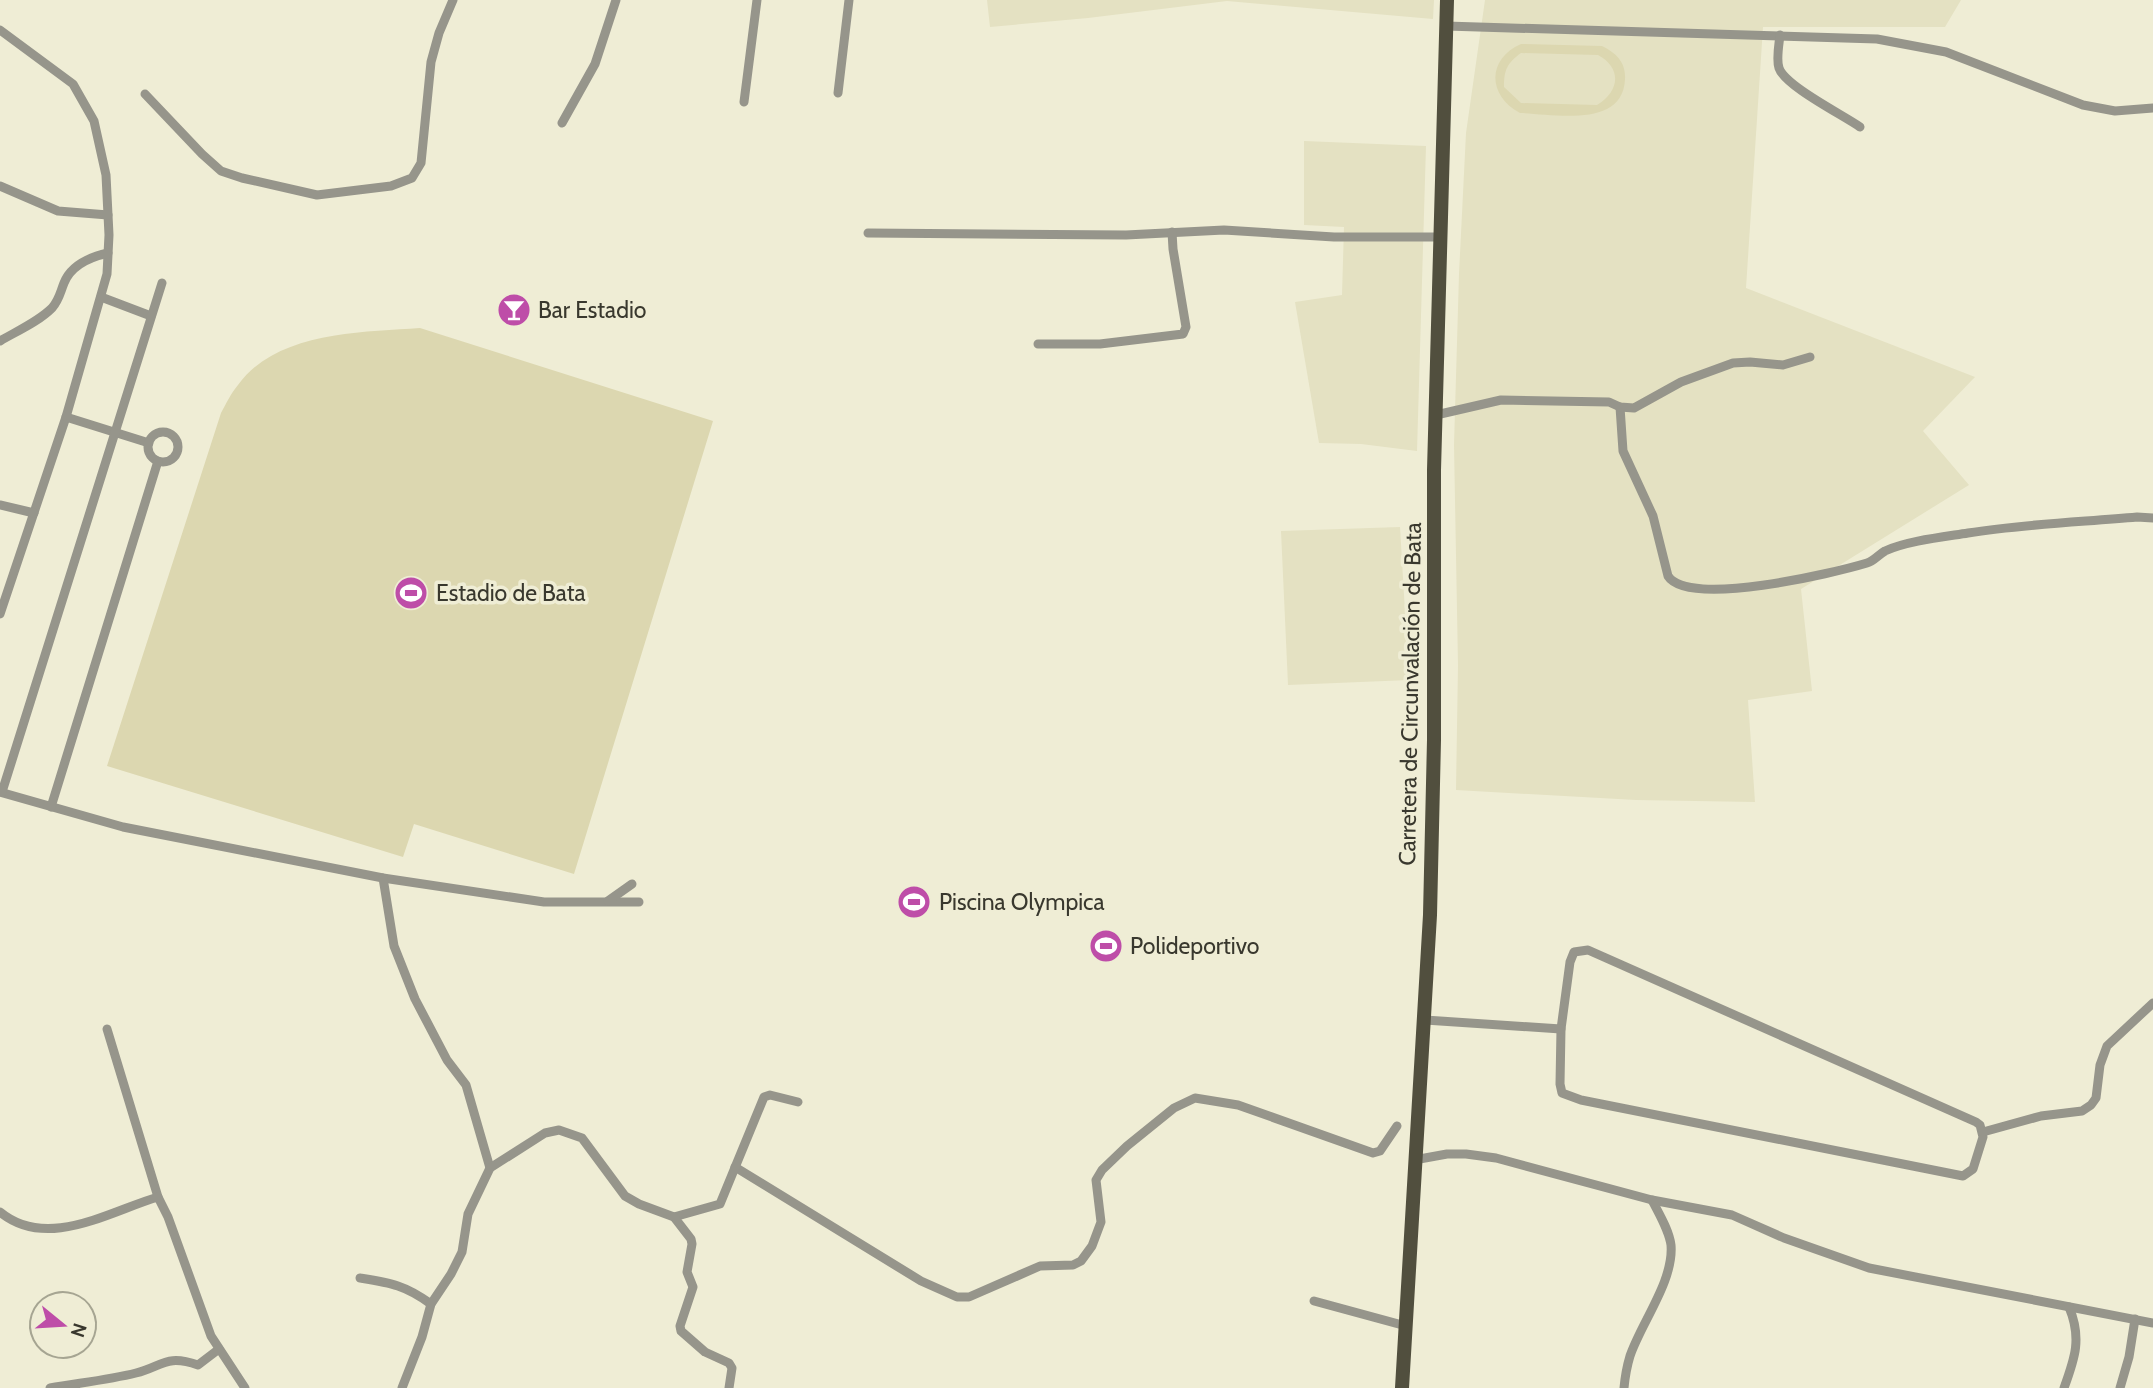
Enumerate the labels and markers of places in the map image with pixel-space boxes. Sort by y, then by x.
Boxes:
bar icon: Bar Estadio [495,291,533,329]
place label: Bar Estadio [538,296,646,324]
sports icon: Estadio de Bata [392,574,430,612]
place label: Estadio de Bata [436,579,585,607]
sports icon: Piscina Olympica [895,883,933,921]
place label: Piscina Olympica [939,888,1105,916]
sports icon: Polideportivo [1087,927,1125,965]
place label: Polideportivo [1130,932,1259,960]

